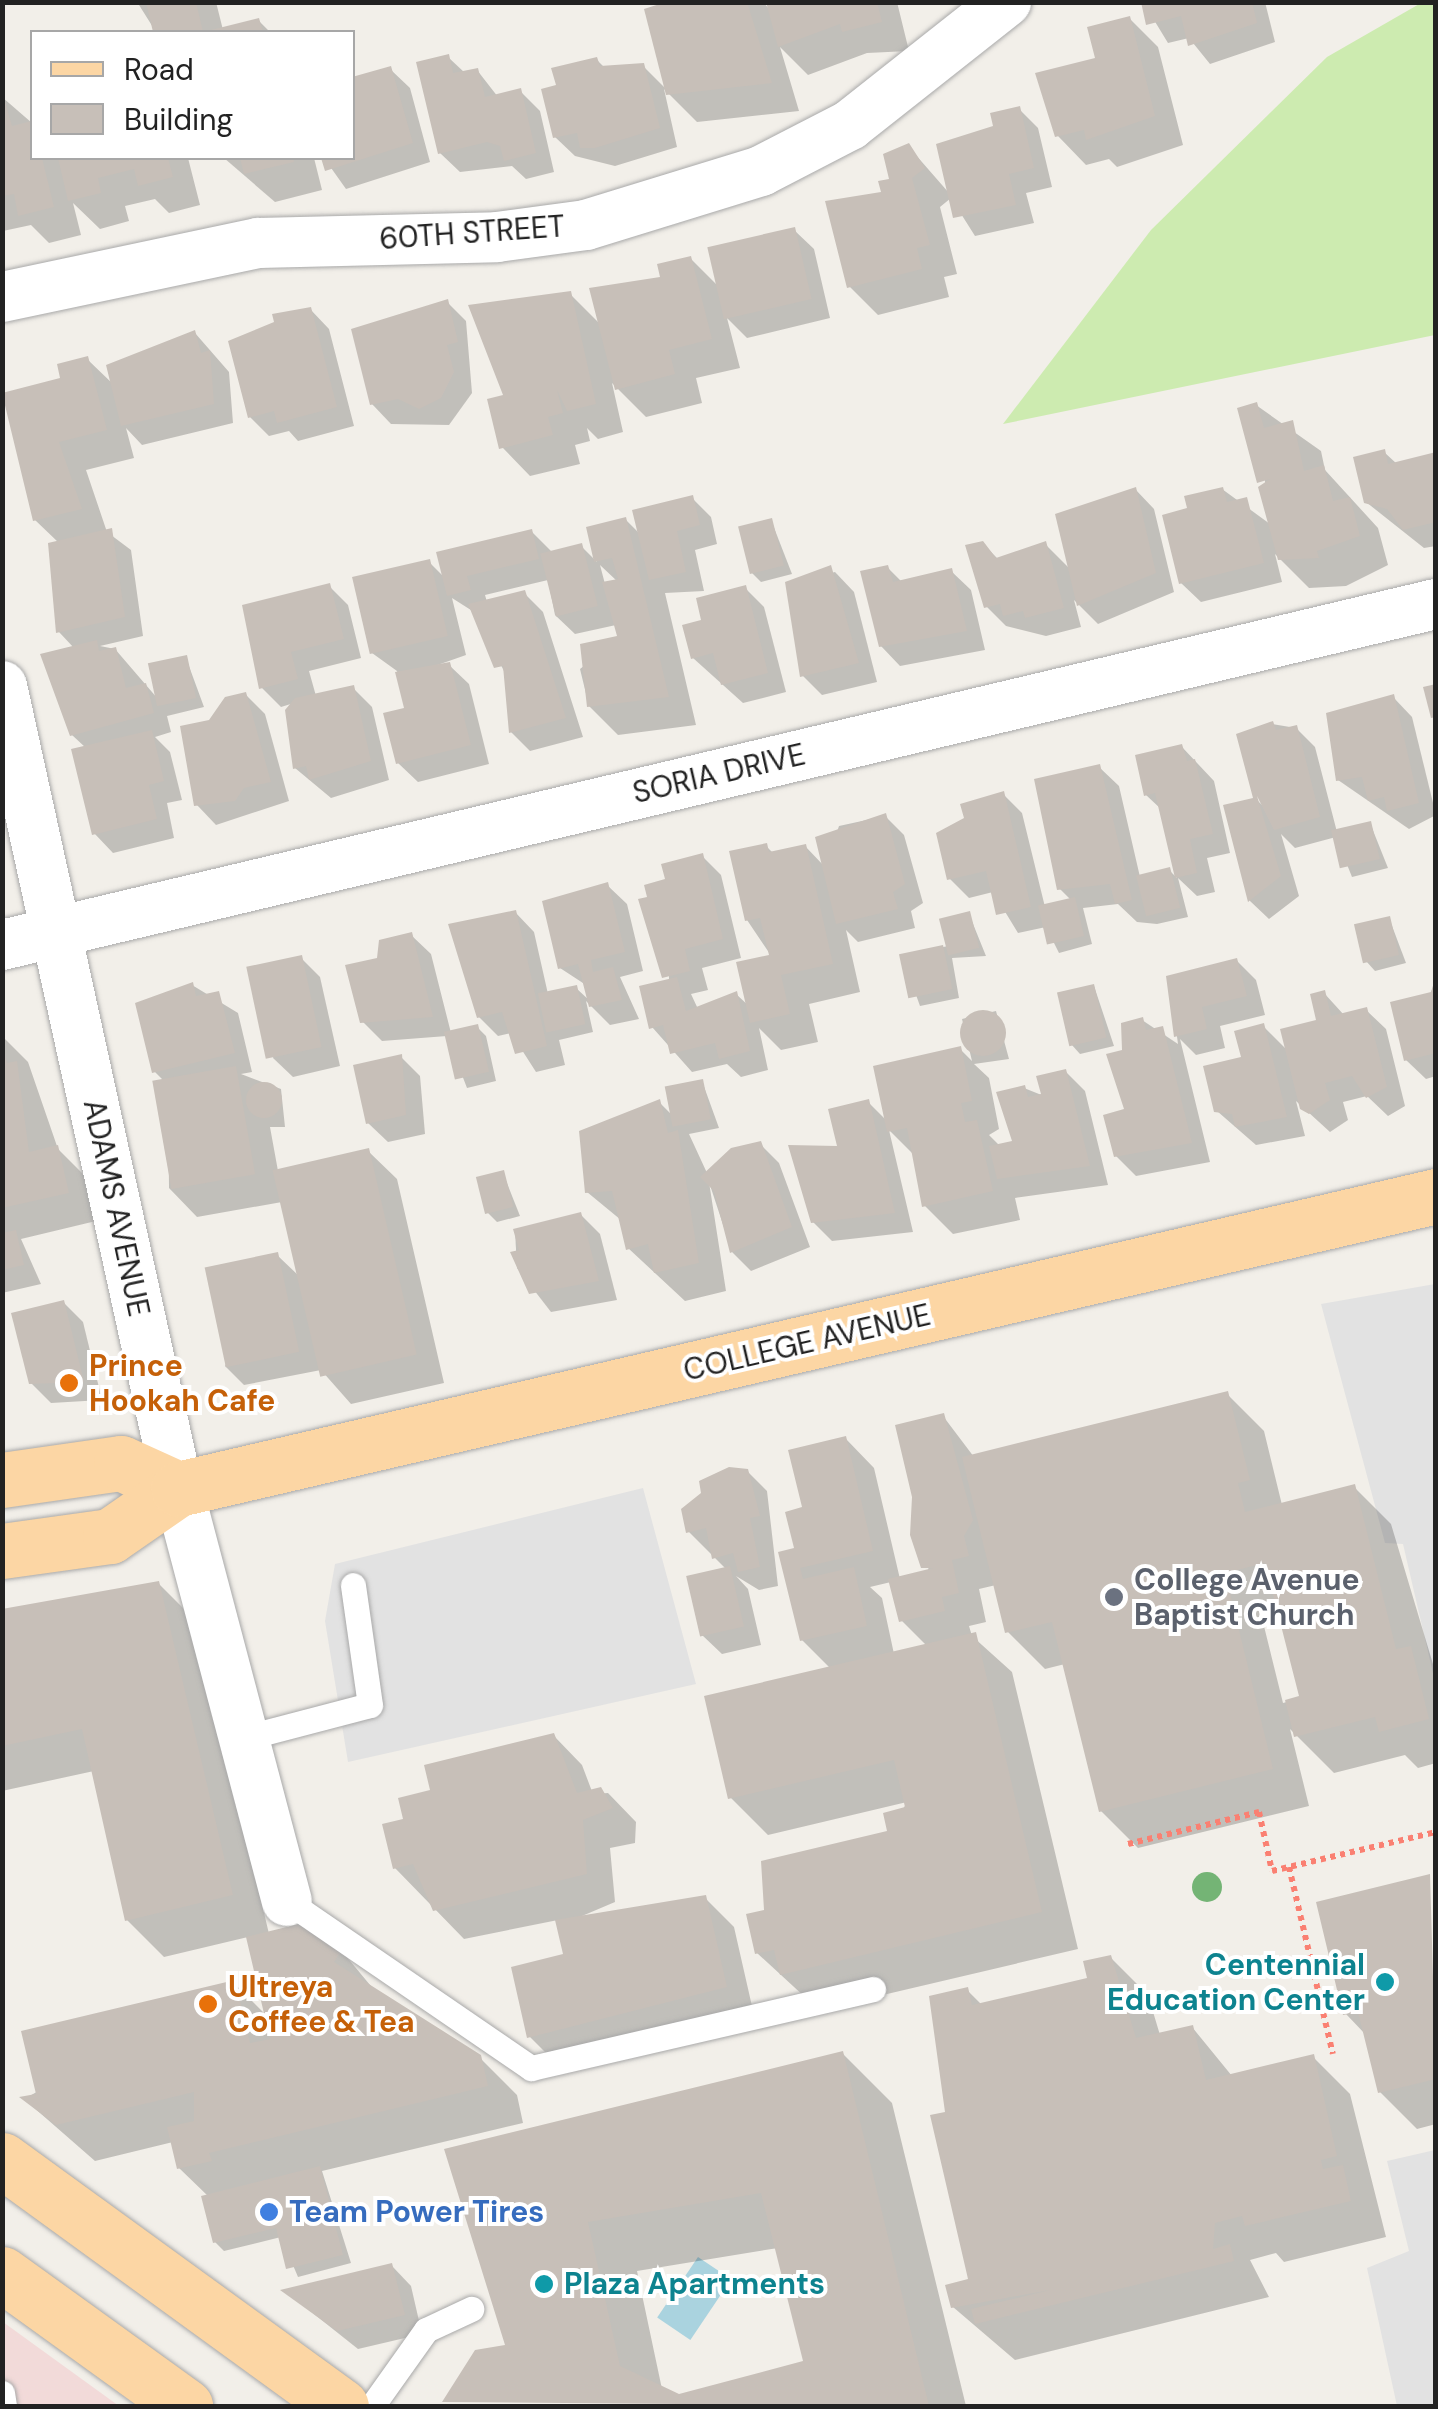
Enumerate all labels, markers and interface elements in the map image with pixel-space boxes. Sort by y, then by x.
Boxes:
legend [30,30,355,160]
text: Road [124,50,194,89]
text: Building [124,100,233,139]
street label: 60TH STREET [378,209,566,257]
street label: SORIA DRIVE [629,737,809,811]
street label: ADAMS AVENUE [75,1096,157,1320]
street label: COLLEGE AVENUE [680,1297,934,1389]
place label: Prince Hookah Cafe [89,1348,275,1418]
marker: Prince Hookah Cafe [58,1372,80,1394]
place label: College Avenue Baptist Church [1134,1562,1359,1632]
marker: College Avenue Baptist Church [1103,1586,1125,1608]
place label: Centennial Education Center [1107,1947,1365,2018]
place label: Ultreya Coffee & Tea [228,1969,415,2040]
marker: Centennial Education Center [1374,1971,1396,1993]
marker: Ultreya Coffee & Tea [197,1993,219,2015]
place label: Team Power Tires [289,2194,544,2230]
marker: Team Power Tires [258,2201,280,2223]
place label: Plaza Apartments [564,2266,825,2302]
marker: Plaza Apartments [533,2273,555,2295]

